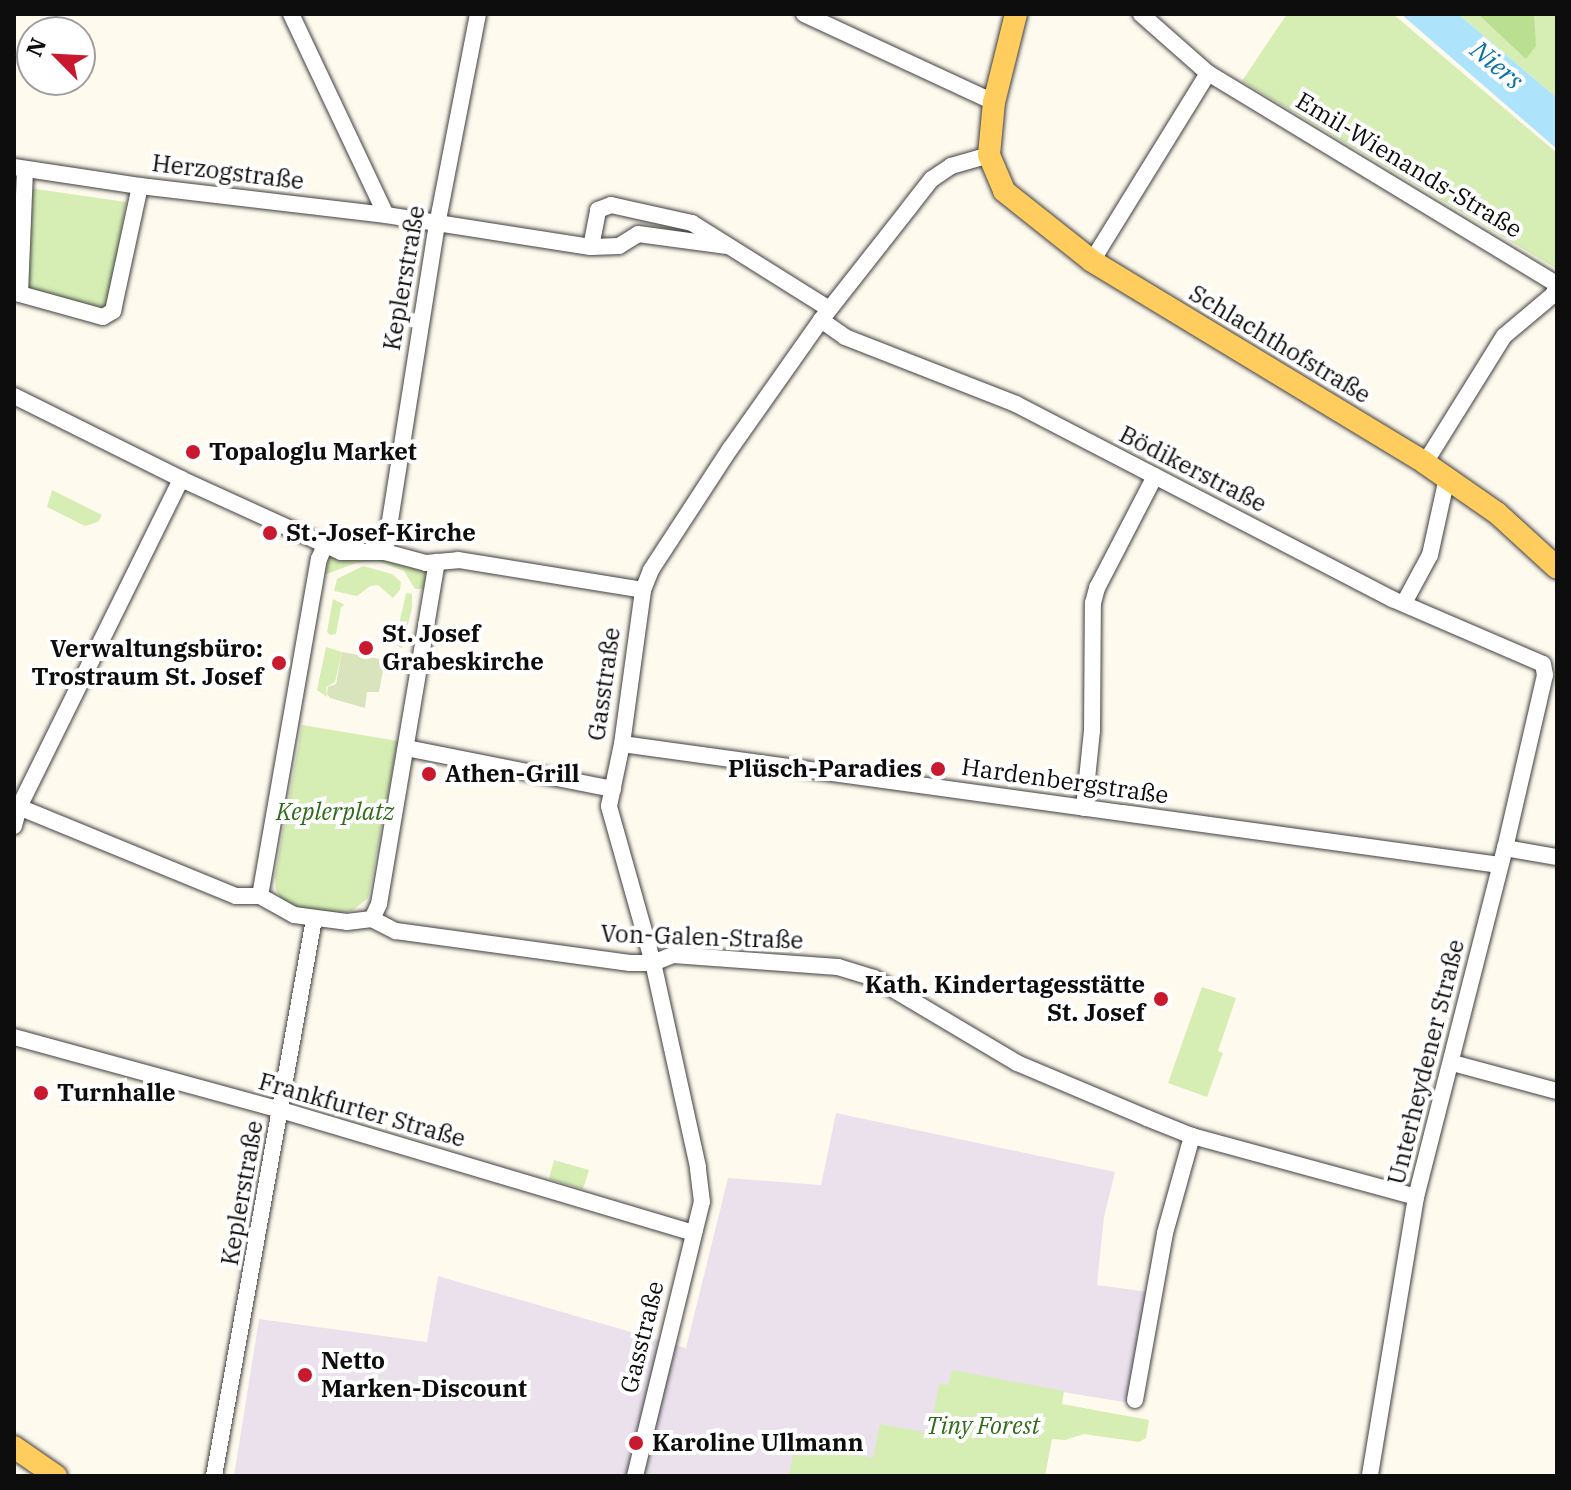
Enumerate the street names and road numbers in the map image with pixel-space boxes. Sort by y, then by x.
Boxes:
street label: Emil-Wienands-Straße [1291,86,1527,244]
street label: Herzogstraße [150,148,306,196]
street label: Keplerstraße [377,203,431,353]
street label: Schlachthofstraße [1184,279,1376,409]
street label: Bödikerstraße [1115,420,1271,518]
street label: Gasstraße [582,625,626,743]
street label: Hardenbergstraße [960,752,1170,810]
street label: Von-Galen-Straße [600,919,804,955]
street label: Unterheydener Straße [1382,936,1470,1188]
street label: Frankfurter Straße [255,1067,469,1153]
street label: Keplerstraße [215,1118,269,1268]
street label: Gasstraße [614,1278,670,1396]

